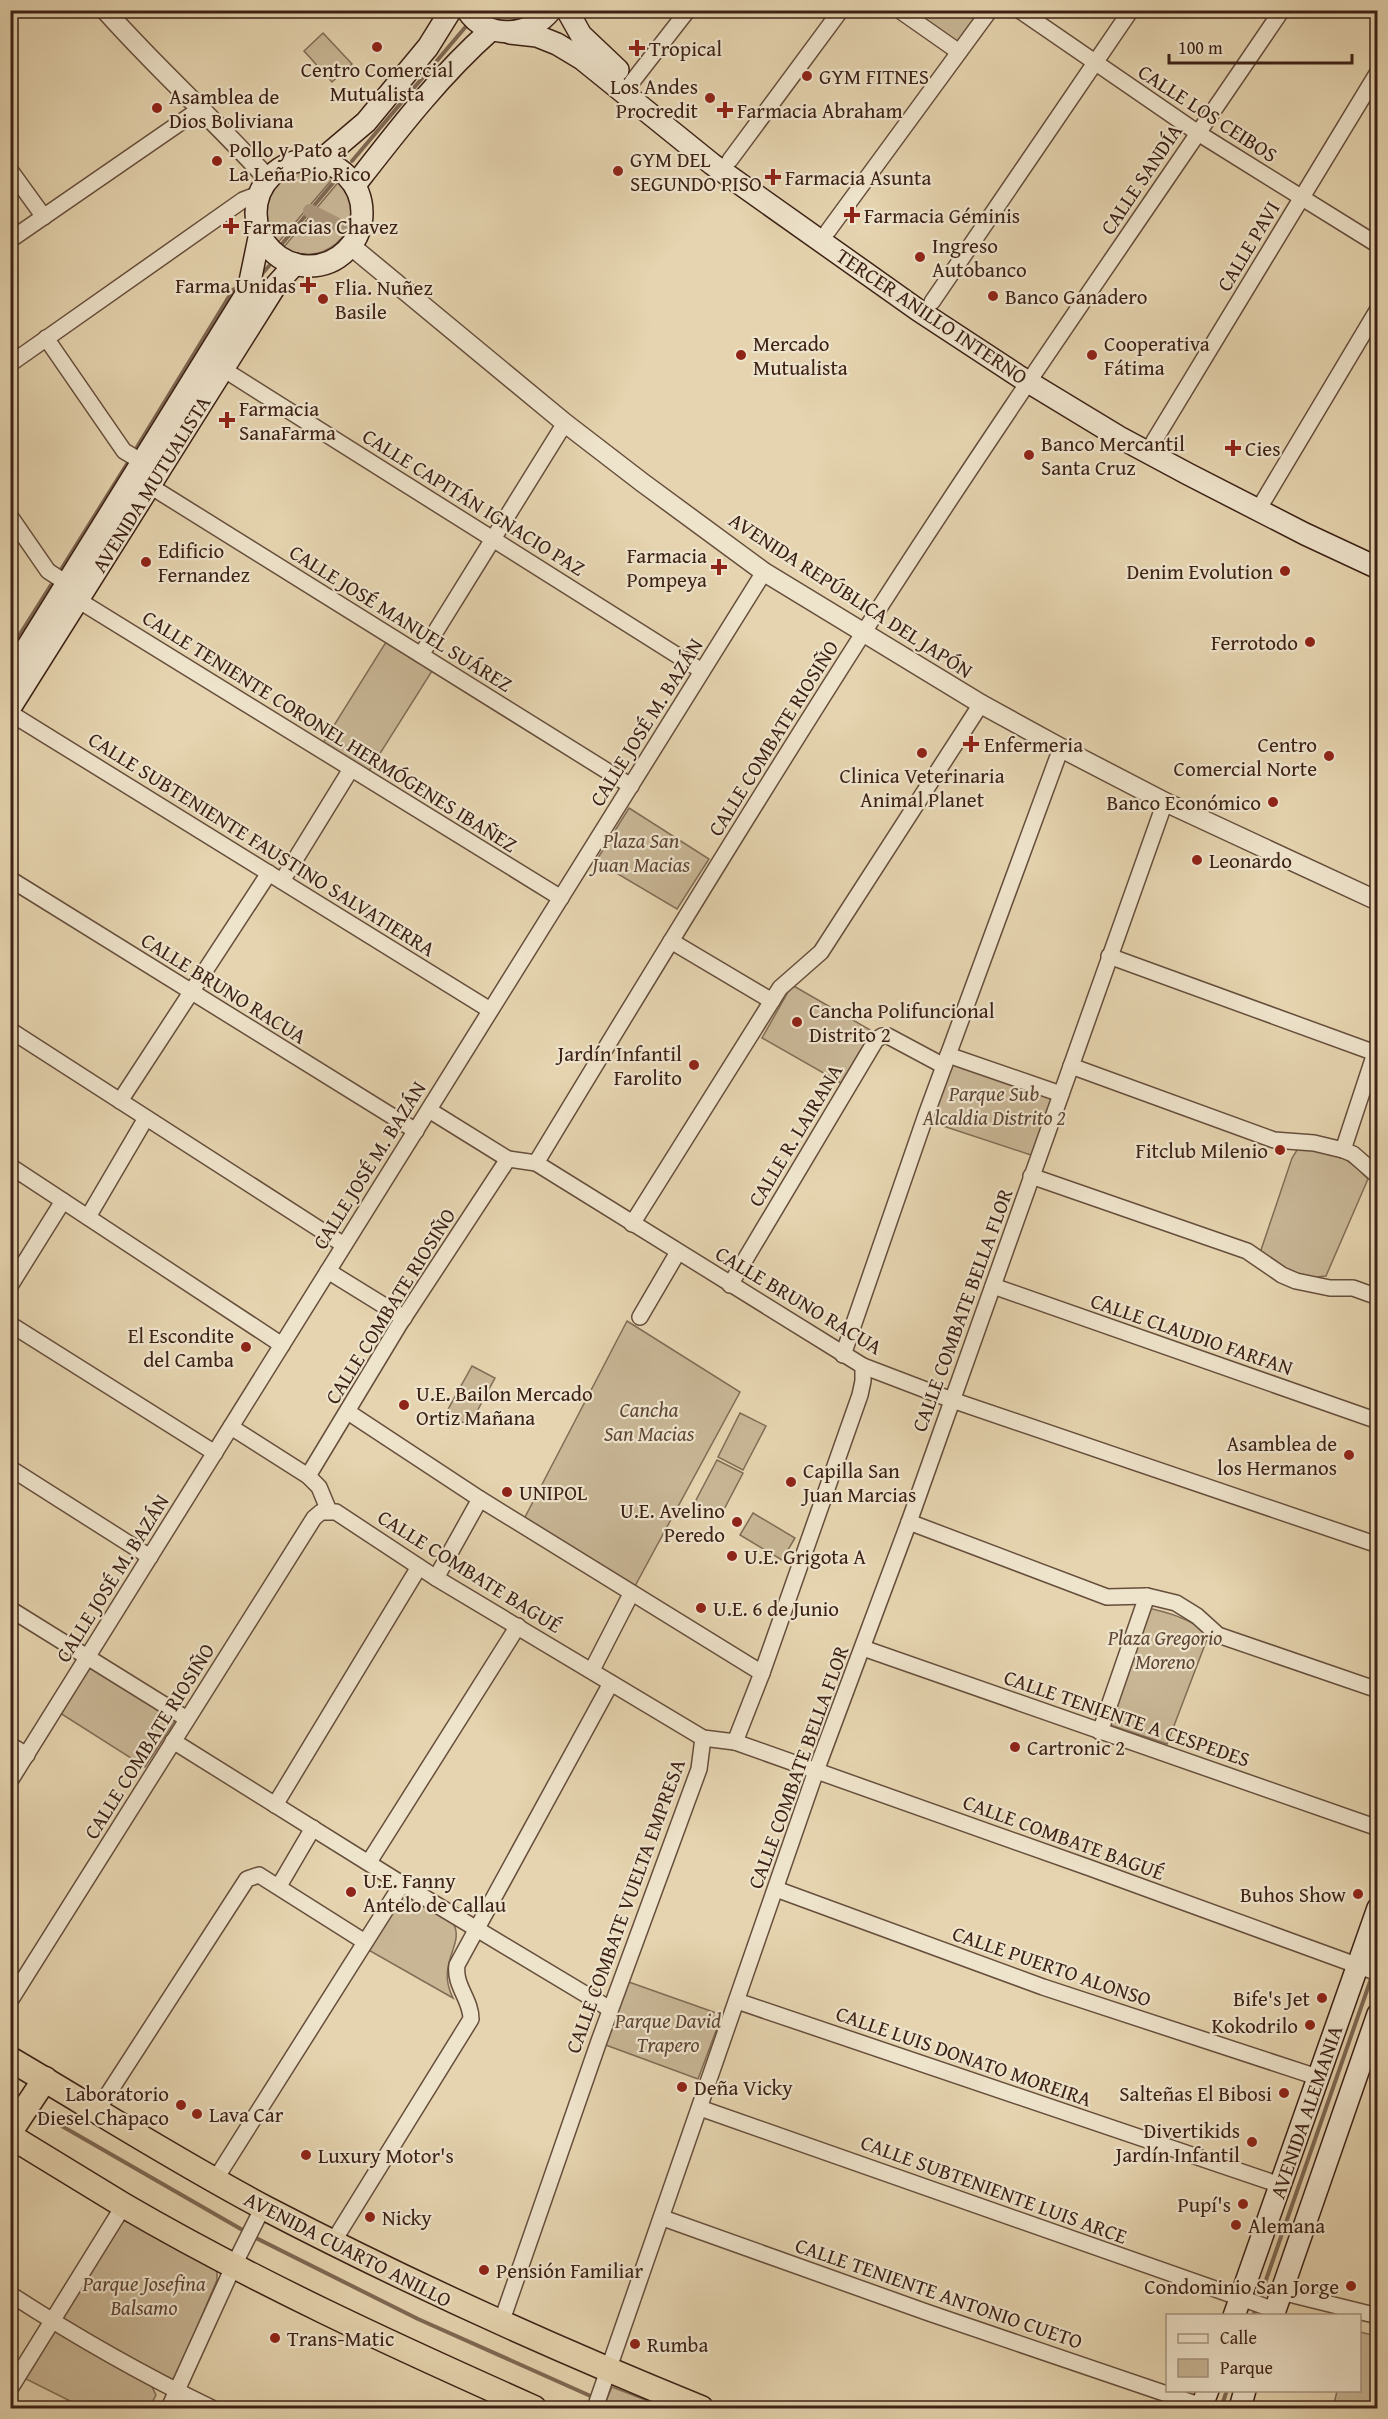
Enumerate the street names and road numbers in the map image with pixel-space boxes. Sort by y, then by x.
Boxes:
street label: CALLE LOS CEIBOS [1132,56,1284,170]
street label: CALLE SANDÍA [1092,117,1190,241]
street label: CALLE PAVI [1209,195,1287,297]
street label: TERCER ANILLO INTERNO [830,240,1034,392]
street label: AVENIDA MUTUALISTA [84,389,218,579]
street label: CALLE CAPITÁN IGNACIO PAZ [357,421,591,583]
street label: AVENIDA REPÚBLICA DEL JAPÓN [723,504,979,686]
street label: CALLE JOSÉ MANUEL SUÁREZ [283,537,519,699]
street label: CALLE TENIENTE CORONEL HERMÓGENES IBAÑEZ [137,602,523,860]
street label: CALLE JOSÉ M. BAZÁN [582,632,711,812]
street label: CALLE COMBATE RIOSIÑO [700,634,846,842]
street label: CALLE SUBTENIENTE FAUSTINO SALVATIERRA [83,724,442,964]
street label: CALLE BRUNO RACUA [135,925,313,1052]
street label: CALLE R. LAIRANA [740,1057,850,1212]
street label: CALLE JOSÉ M. BAZÁN [305,1075,434,1255]
street label: CALLE COMBATE BELLA FLOR [903,1183,1021,1436]
street label: CALLE COMBATE RIOSIÑO [317,1202,463,1410]
street label: CALLE BRUNO RACUA [710,1238,888,1362]
street label: CALLE CLAUDIO FARFAN [1087,1285,1297,1383]
street label: CALLE JOSÉ M. BAZÁN [48,1488,177,1668]
street label: CALLE COMBATE BAGUÉ [372,1502,569,1641]
street label: CALLE COMBATE RIOSIÑO [76,1637,222,1845]
street label: CALLE COMBATE BELLA FLOR [739,1640,857,1893]
street label: CALLE TENIENTE A CESPEDES [1000,1661,1254,1775]
street label: CALLE COMBATE VUELTA EMPRESA [557,1754,693,2057]
street label: CALLE COMBATE BAGUÉ [959,1786,1169,1888]
street label: CALLE PUERTO ALONSO [948,1917,1156,2015]
street label: CALLE LUIS DONATO MOREIRA [832,1998,1096,2114]
street label: AVENIDA ALEMANIA [1262,2021,1350,2203]
street label: CALLE SUBTENIENTE LUIS ARCE [856,2126,1132,2252]
street label: AVENIDA CUARTO ANILLO [239,2183,457,2315]
street label: CALLE TENIENTE ANTONIO CUETO [791,2229,1087,2357]

